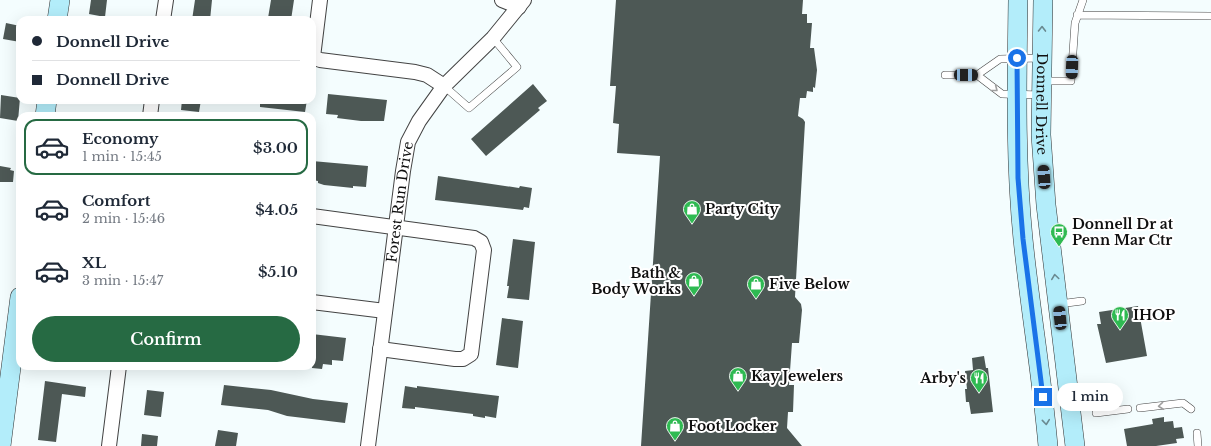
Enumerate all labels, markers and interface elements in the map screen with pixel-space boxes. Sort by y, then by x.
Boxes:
one-way arrow [1038,26,1046,32]
text: Donnell Drive [56,32,169,51]
route start [1008,49,1026,67]
street label: Donnell Drive [1032,53,1051,156]
car [1066,55,1078,79]
car [954,69,978,81]
text: Donnell Drive [56,70,169,89]
one-way arrow [991,84,998,91]
icon: car [34,129,70,165]
text: Economy [82,129,159,148]
text: $3.00 [253,138,298,157]
street label: Forest Run Drive [382,140,417,264]
text: 1 min · 15:45 [82,148,162,165]
car [1037,165,1051,189]
icon: car [34,191,70,227]
text: Comfort [82,191,150,210]
shop icon: Party City [682,199,702,224]
text: $4.05 [255,200,298,219]
place label: Party City [705,200,780,218]
text: 2 min · 15:46 [82,210,165,227]
place label: Donnell Dr at Penn Mar Ctr [1072,215,1174,249]
bus stop icon: Donnell Dr at Penn Mar Ctr [1049,222,1069,247]
icon: car [34,253,70,289]
text: XL [82,253,106,272]
text: $5.10 [258,262,298,281]
place label: Bath & Body Works [591,264,682,298]
shop icon: Bath & Body Works [684,271,704,296]
text: 3 min · 15:47 [82,272,163,289]
shop icon: Five Below [746,274,766,299]
one-way arrow [1051,274,1060,281]
place label: Five Below [769,275,850,293]
car [1053,305,1067,331]
restaurant icon: IHOP [1110,305,1130,330]
place label: IHOP [1133,306,1175,324]
button: Confirm [32,316,300,362]
shop icon: Kay Jewelers [728,366,748,391]
place label: Kay Jewelers [751,367,844,385]
restaurant icon: Arby's [969,368,989,393]
place label: Arby's [919,369,966,387]
callout: 1 min [1057,383,1123,411]
route end [1034,388,1052,406]
text: 1 min [1071,388,1109,405]
one-way arrow [1158,401,1164,410]
shop icon: Foot Locker [665,416,685,441]
place label: Foot Locker [688,417,776,435]
one-way arrow [1041,419,1050,425]

